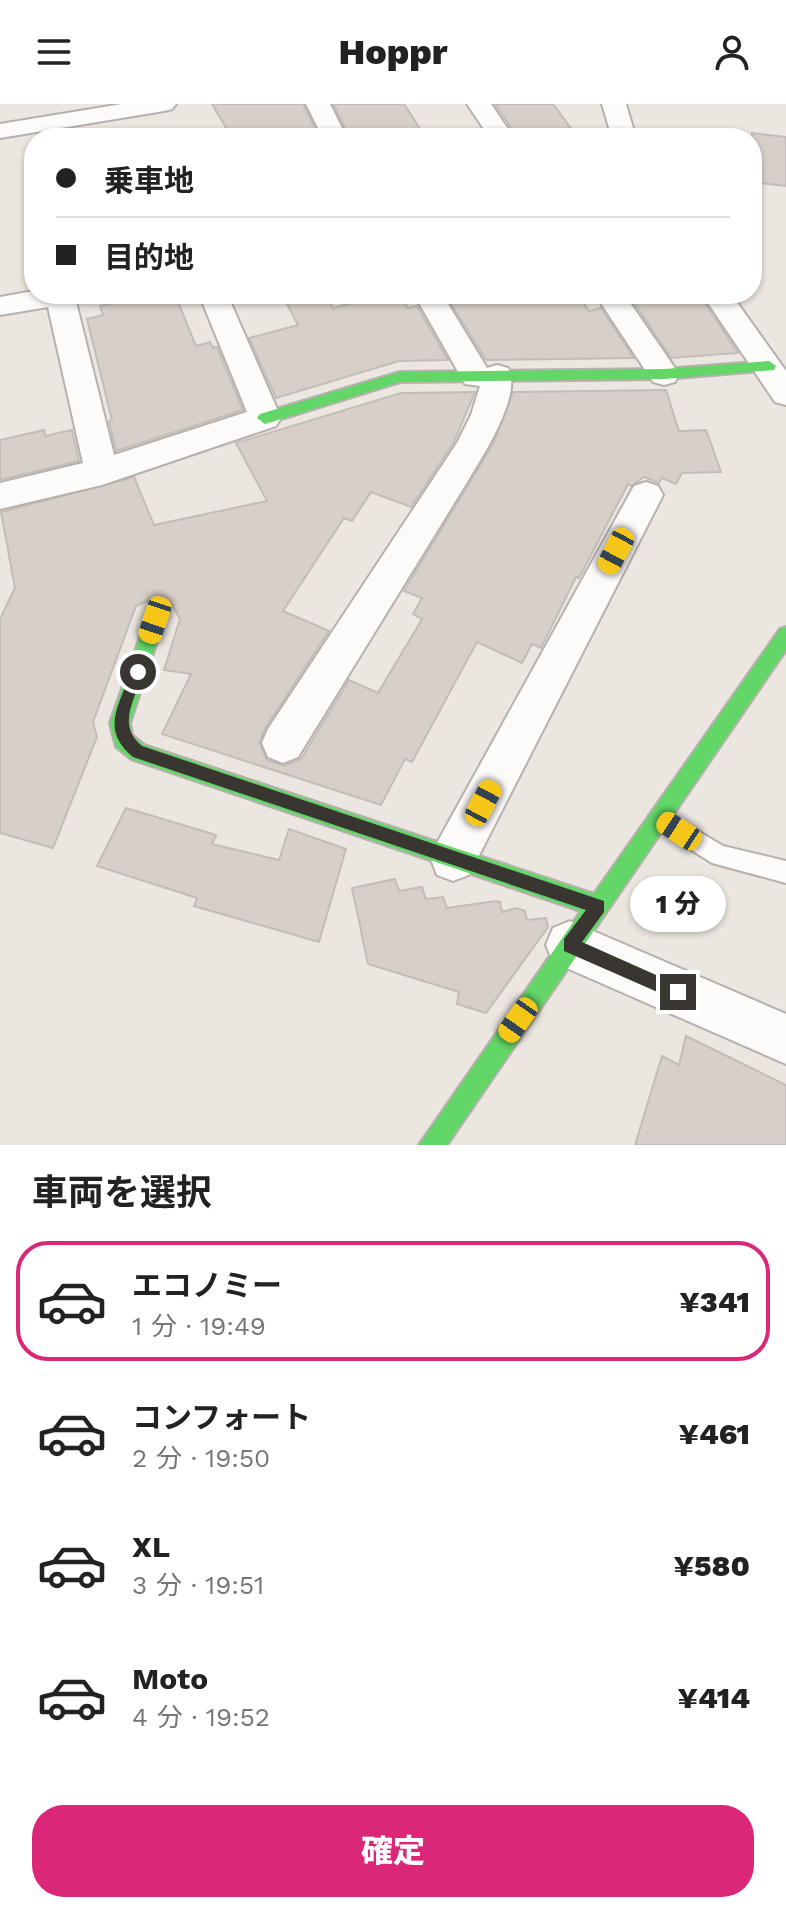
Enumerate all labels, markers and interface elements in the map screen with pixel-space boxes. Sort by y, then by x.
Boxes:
icon: menu [32,30,76,74]
icon: person [710,30,754,74]
text: Hoppr [338,31,448,73]
text: 乗車地 [104,163,194,198]
text: 目的地 [104,240,194,275]
car [594,524,638,578]
car [136,593,174,647]
route start [120,654,156,690]
car [461,776,505,830]
car [652,808,706,854]
callout: 1 分 [630,876,726,932]
text: 1 分 [656,889,700,919]
route end [660,974,696,1010]
car [494,993,542,1047]
text: 車両を選択 [32,1172,212,1214]
icon: car [36,1265,108,1337]
text: エコノミー [132,1268,282,1303]
text: ¥341 [679,1284,750,1319]
text: 1 分 · 19:49 [132,1311,266,1341]
icon: car [36,1397,108,1469]
text: コンフォート [132,1400,311,1435]
text: ¥461 [679,1416,750,1451]
text: 2 分 · 19:50 [132,1443,270,1473]
icon: car [36,1529,108,1601]
text: XL [132,1529,170,1564]
text: ¥580 [674,1548,750,1583]
text: 3 分 · 19:51 [132,1570,264,1600]
icon: car [36,1661,108,1733]
text: Moto [132,1661,208,1696]
text: ¥414 [677,1680,750,1715]
text: 4 分 · 19:52 [132,1702,270,1732]
button: 確定 [32,1805,754,1897]

